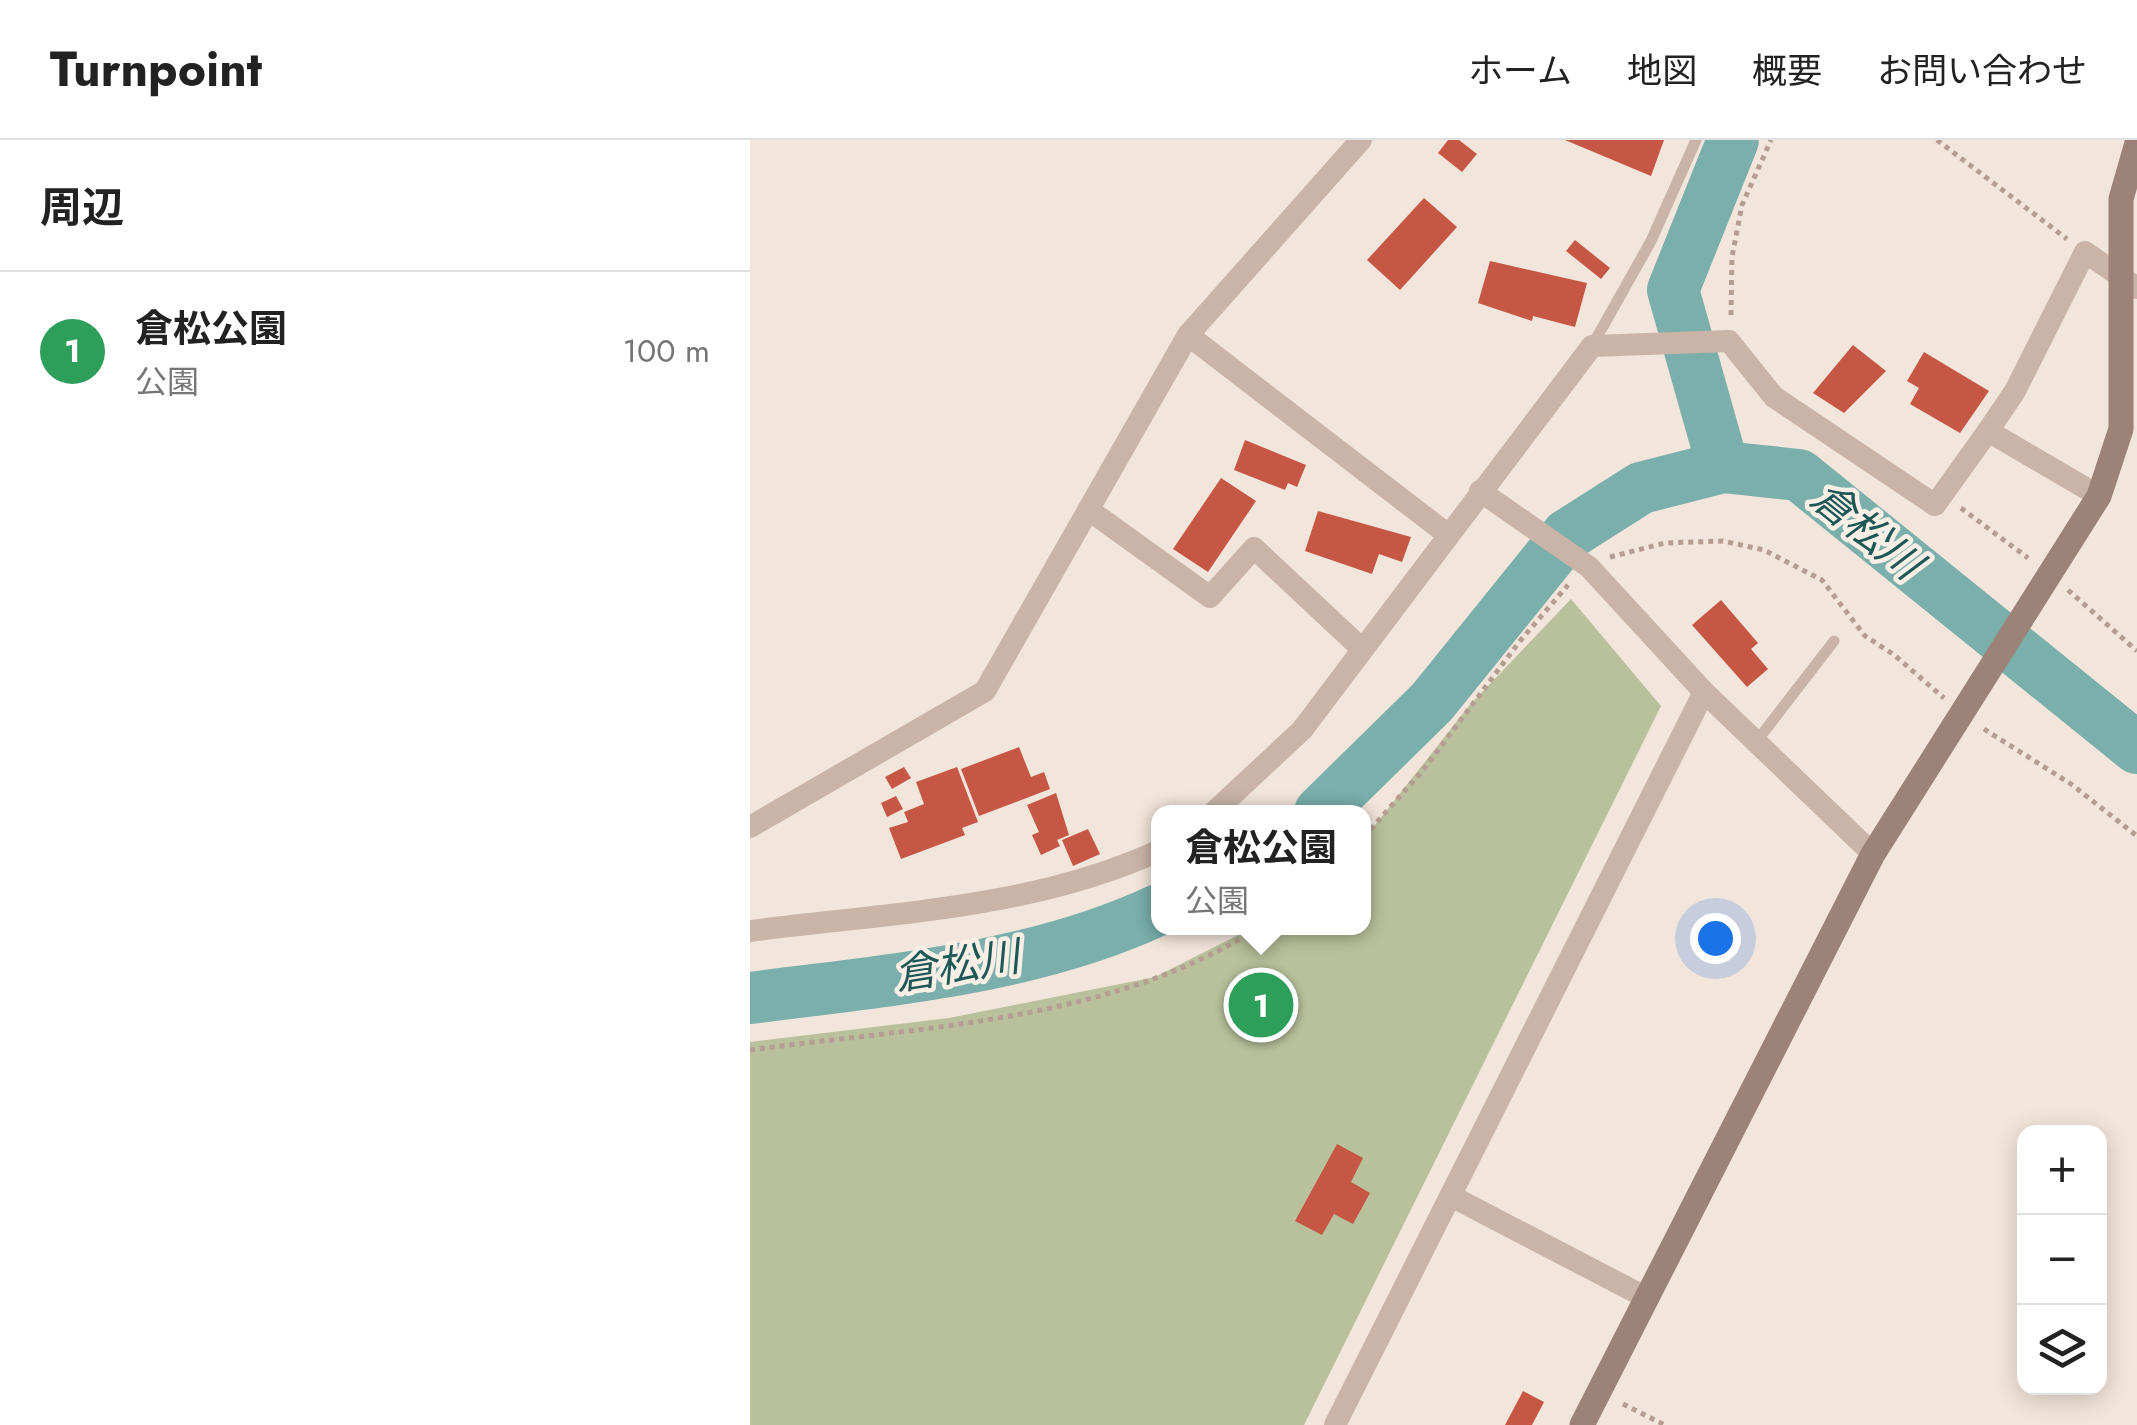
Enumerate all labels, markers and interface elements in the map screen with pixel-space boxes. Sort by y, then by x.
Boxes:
text: Turnpoint [50,35,262,104]
text: ホーム [1468,46,1572,96]
text: 地図 [1627,46,1697,96]
text: 概要 [1752,46,1822,96]
text: お問い合わせ [1877,46,2087,96]
text: 周辺 [40,177,124,238]
text: 倉松公園 [135,301,287,356]
text: 1 [64,328,81,374]
text: 100 m [623,328,710,374]
text: 公園 [135,359,199,405]
water label: 倉松川 [1799,467,1938,596]
popup [1151,805,1371,935]
text: 倉松公園 [1185,820,1337,875]
text: 公園 [1185,878,1249,924]
your location [1690,913,1741,964]
water label: 倉松川 [890,925,1028,1005]
pin: 1 [1228,968,1294,1042]
map controls [2017,1125,2107,1395]
button: + [2017,1125,2107,1215]
button: − [2017,1215,2107,1305]
button: layers [2017,1305,2107,1395]

